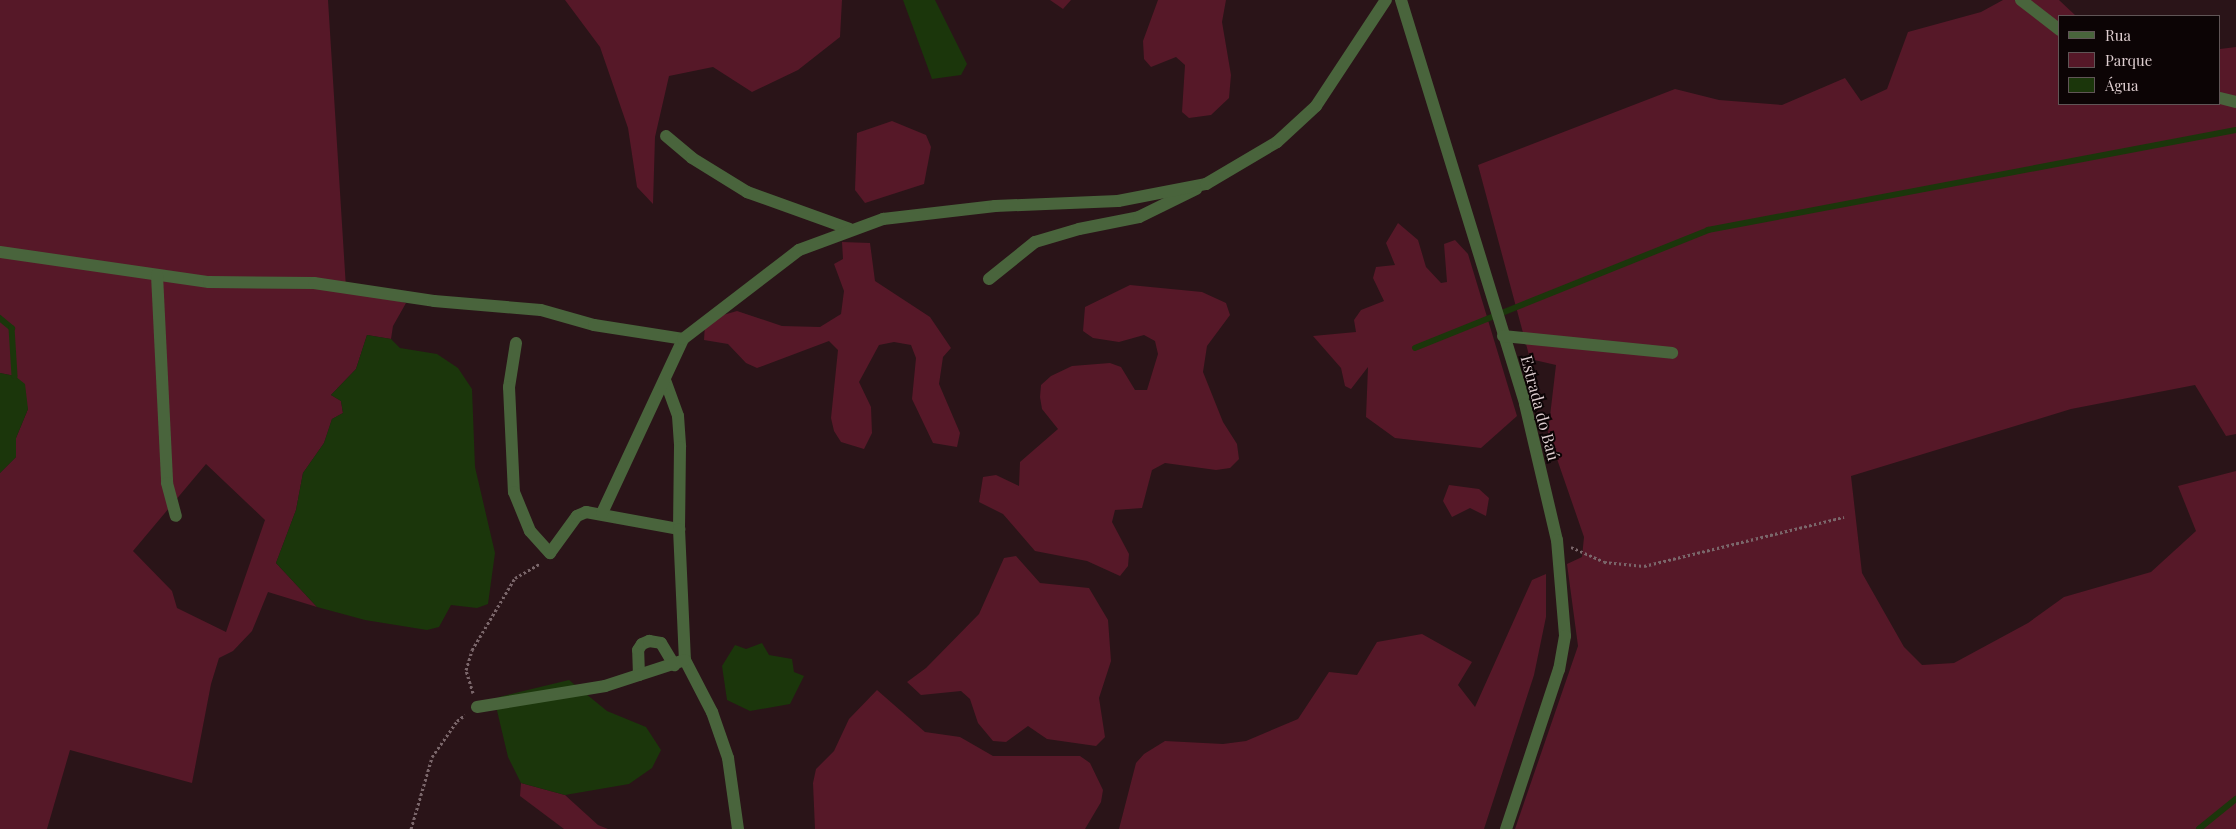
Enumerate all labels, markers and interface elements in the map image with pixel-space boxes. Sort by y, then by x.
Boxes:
legend [2058,15,2221,105]
text: Rua [2105,25,2131,45]
text: Parque [2105,50,2152,70]
text: Água [2105,75,2139,95]
street label: Estrada do Baú [1517,353,1563,463]

